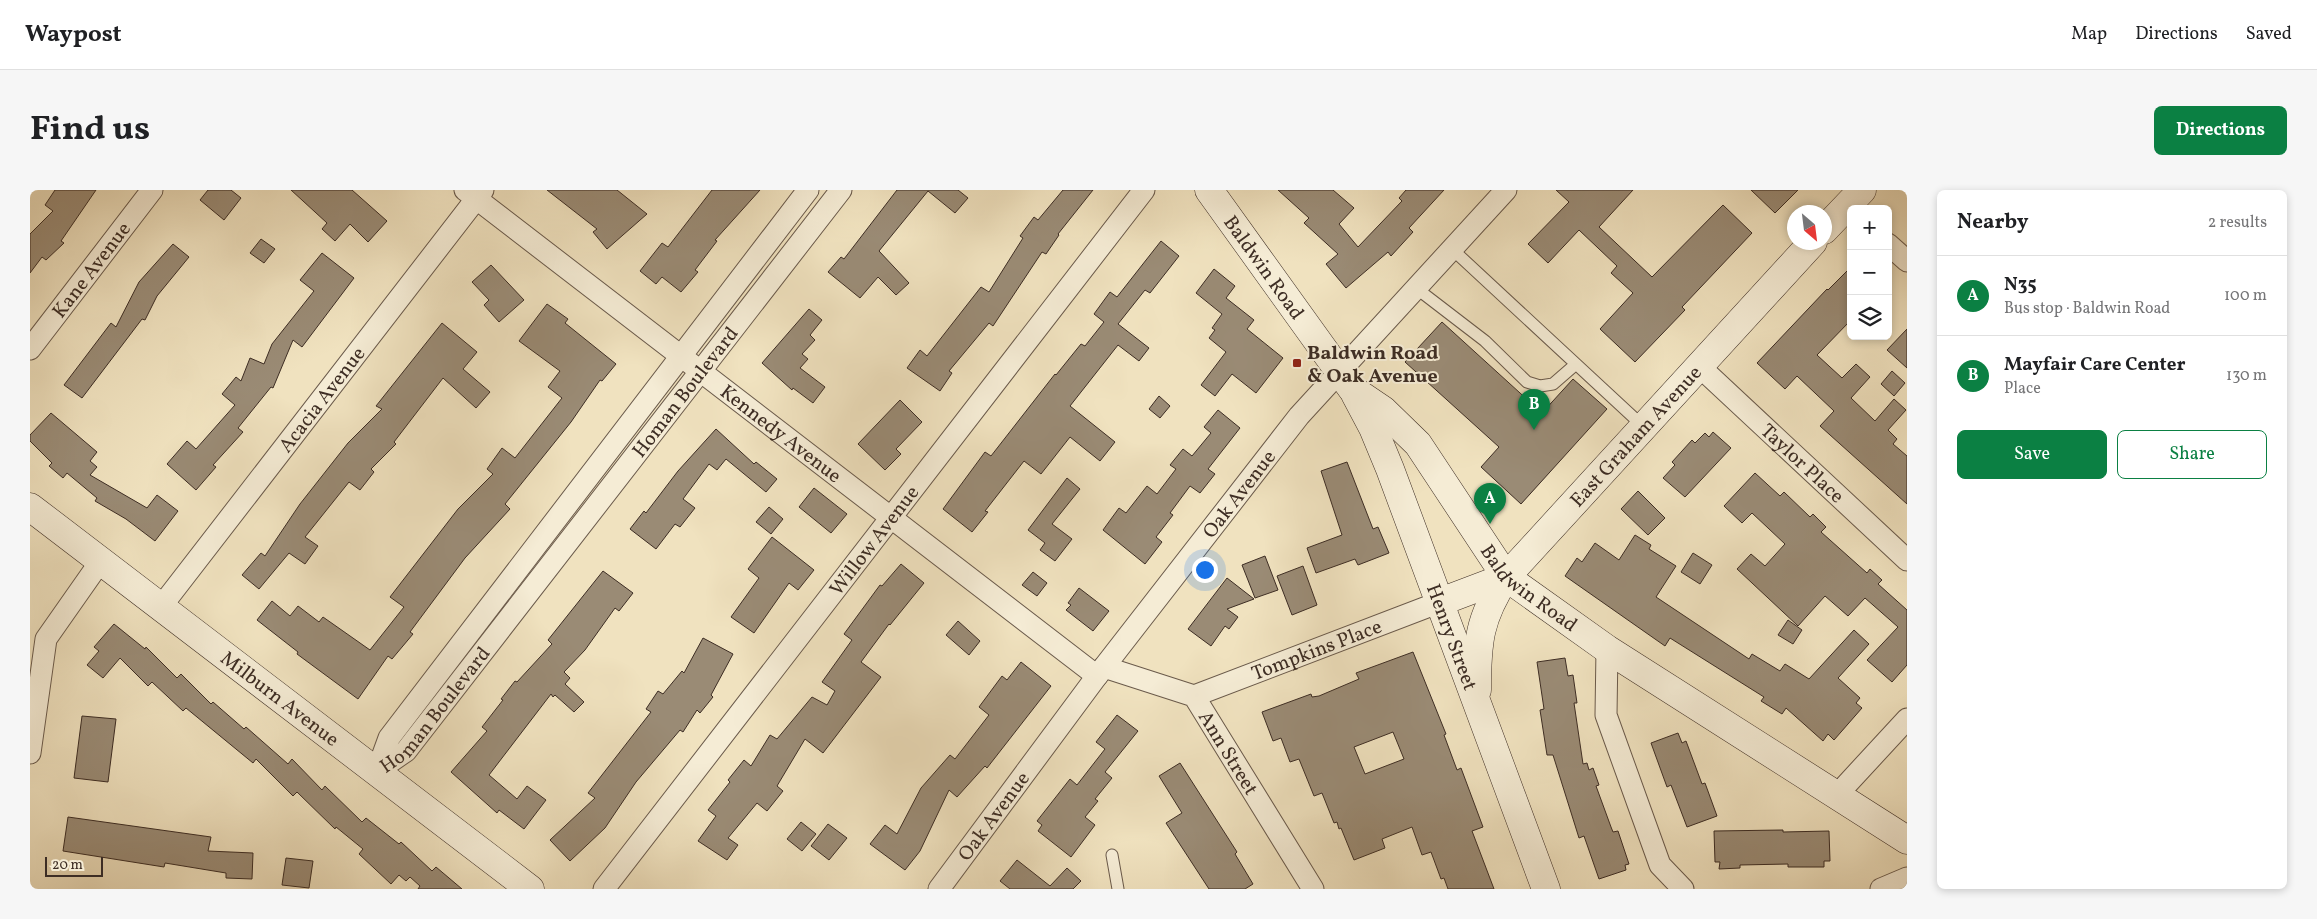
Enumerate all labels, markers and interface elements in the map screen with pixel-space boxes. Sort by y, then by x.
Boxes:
text: Waypost [25,18,122,52]
text: Map [2071,22,2107,47]
text: Directions [2135,22,2218,47]
text: Saved [2246,22,2292,47]
text: Find us [30,106,150,154]
button: Directions [2154,106,2287,155]
north arrow [1787,205,1832,250]
map controls [1847,205,1892,340]
button: + [1847,205,1892,250]
text: Nearby [1957,208,2028,237]
street label: Baldwin Road [1216,210,1310,326]
text: 2 results [2208,212,2267,234]
street label: Kane Avenue [47,217,138,325]
button: − [1847,250,1892,295]
text: N35 [2004,272,2037,298]
text: A [1967,285,1979,307]
text: 100 m [2224,285,2267,307]
button: layers [1847,295,1892,340]
text: Bus stop · Baldwin Road [2004,298,2170,320]
street label: Homan Boulevard [626,321,746,464]
place label: Baldwin Road & Oak Avenue [1307,340,1438,391]
street label: Acacia Avenue [273,342,373,459]
text: Mayfair Care Center [2004,352,2185,378]
marker: Baldwin Road & Oak Avenue [1291,357,1303,369]
street label: East Graham Avenue [1564,360,1709,514]
text: B [1968,365,1978,387]
text: 130 m [2226,365,2267,387]
text: Place [2004,378,2041,400]
street label: Kennedy Avenue [713,379,847,491]
pin: B [1518,389,1550,430]
street label: Taylor Place [1753,418,1850,511]
button: Save [1957,430,2107,479]
button: Share [2117,430,2267,479]
street label: Oak Avenue [1197,445,1283,545]
street label: Willow Avenue [824,480,927,602]
pin: A [1474,483,1506,524]
street label: Baldwin Road [1472,540,1583,640]
your location [1192,557,1218,583]
street label: Henry Street [1418,580,1483,695]
street label: Tompkins Place [1248,614,1386,689]
street label: Homan Boulevard [375,641,498,781]
street label: Milburn Avenue [214,645,344,754]
street label: Ann Street [1190,706,1264,801]
street label: Oak Avenue [952,767,1037,868]
scale bar [45,854,102,877]
text: 20 m [52,856,83,875]

